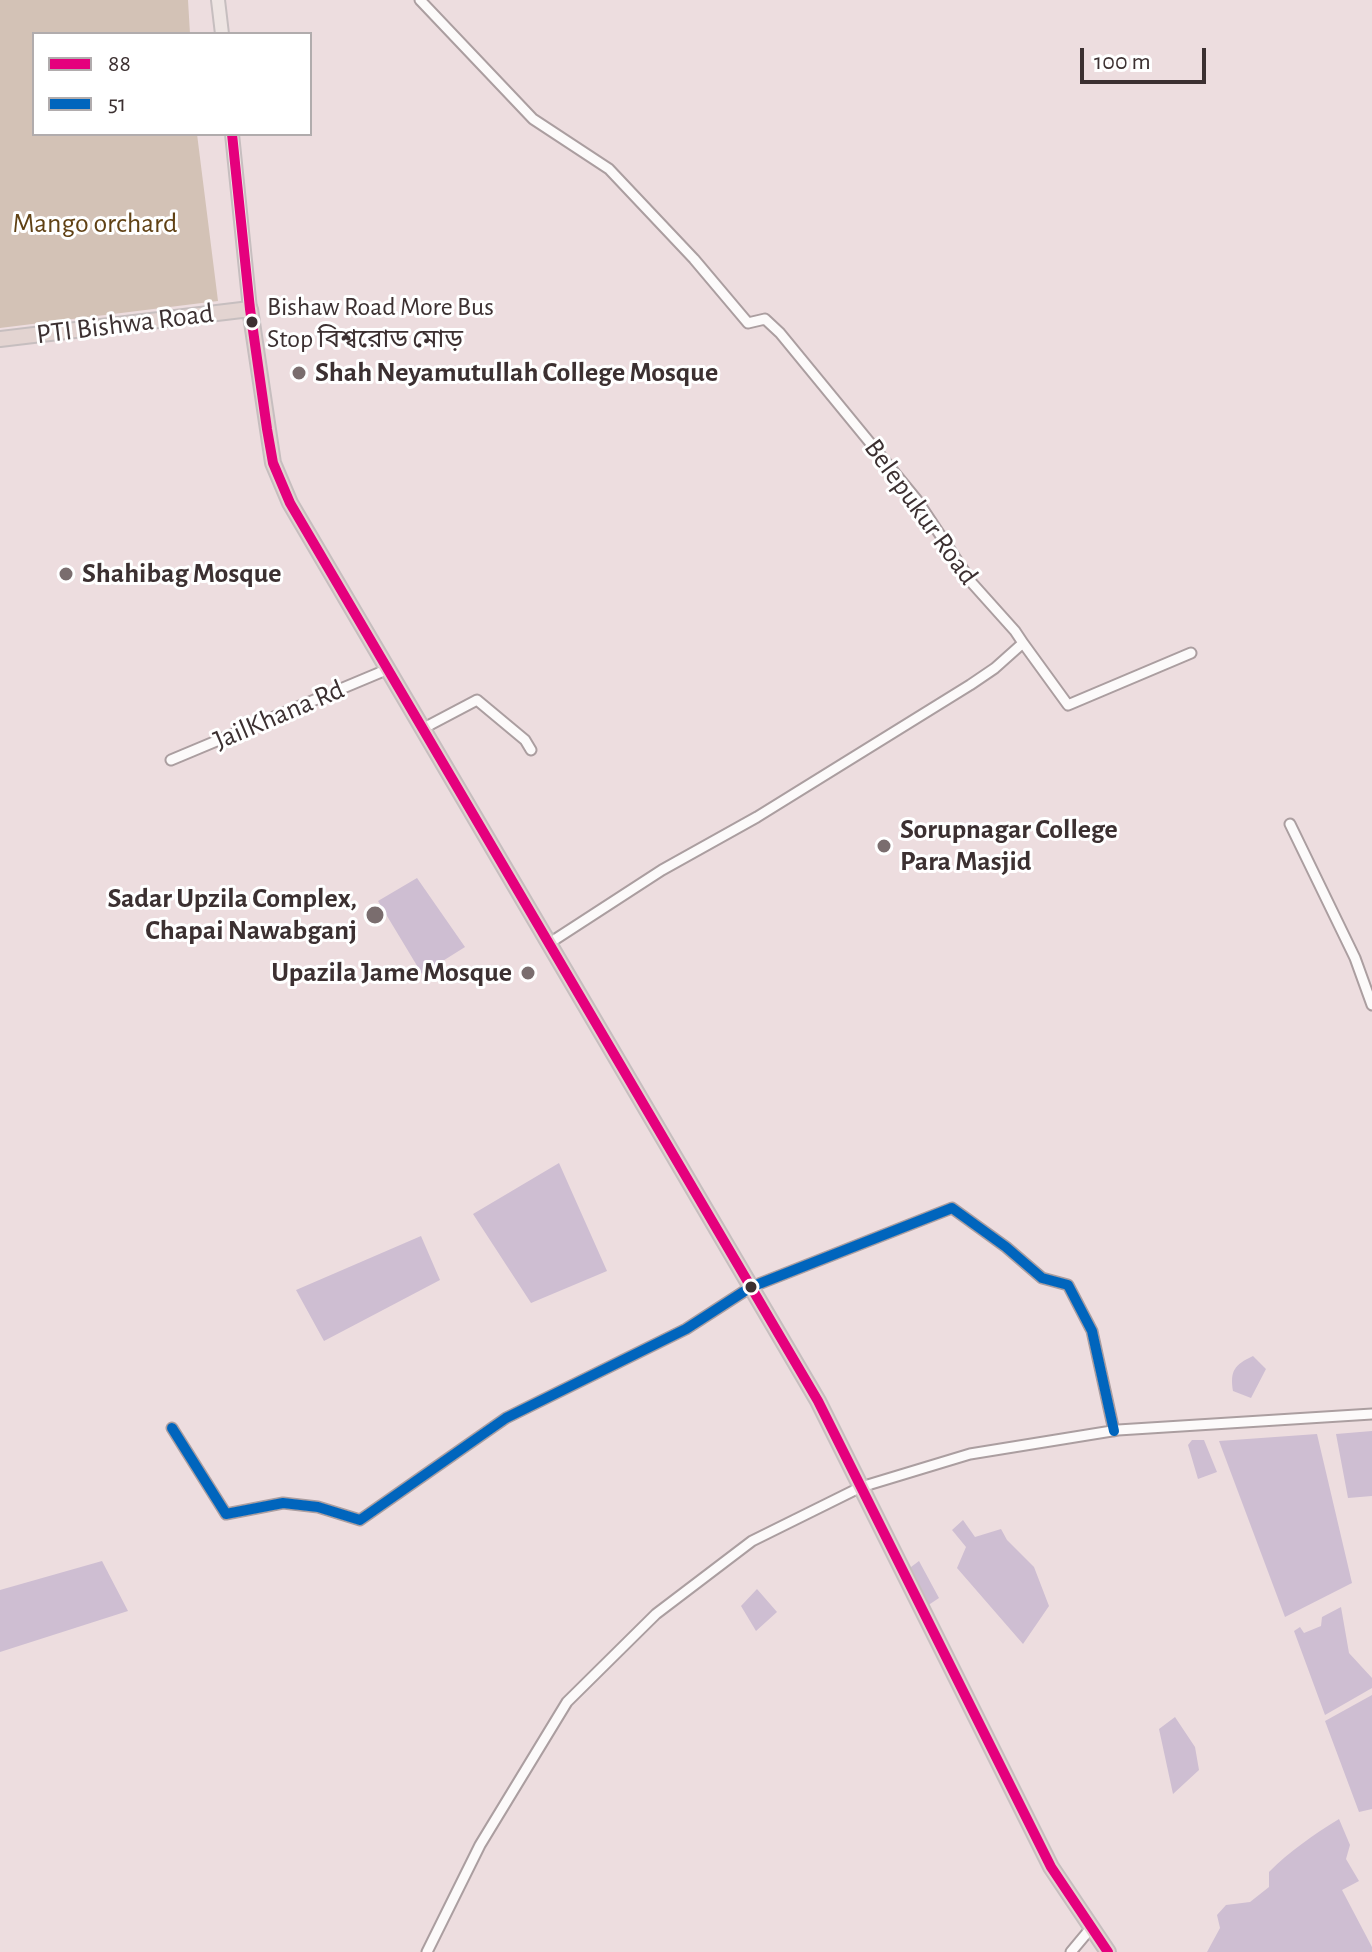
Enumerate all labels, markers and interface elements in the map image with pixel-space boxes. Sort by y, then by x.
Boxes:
legend [32,32,312,136]
scale bar [1084,32,1210,82]
text: 100 m [1094,50,1151,74]
text: 88 [108,52,131,76]
text: 51 [108,92,126,116]
park label: Mango orchard [13,207,177,241]
place label: Bishaw Road More Bus Stop বিশ্বরোড মোড় [267,291,494,352]
street label: PTI Bishwa Road [34,296,216,352]
marker: Bishaw Road More Bus Stop বিশ্বরোড মোড় [244,314,260,330]
place label: Shah Neyamutullah College Mosque [315,356,718,390]
marker: Shah Neyamutullah College Mosque [290,364,308,382]
street label: Belepukur Road [857,432,985,592]
place label: Shahibag Mosque [82,557,282,591]
marker: Shahibag Mosque [57,565,75,583]
street label: JailKhana Rd [209,673,349,757]
place label: Sorupnagar College Para Masjid [900,813,1118,879]
marker: Sorupnagar College Para Masjid [875,837,893,855]
place label: Sadar Upzila Complex, Chapai Nawabganj [107,882,357,948]
marker: Sadar Upzila Complex, Chapai Nawabganj [364,904,386,926]
place label: Upazila Jame Mosque [271,956,512,990]
marker: Upazila Jame Mosque [519,964,537,982]
unlabelled marker [743,1279,759,1295]

